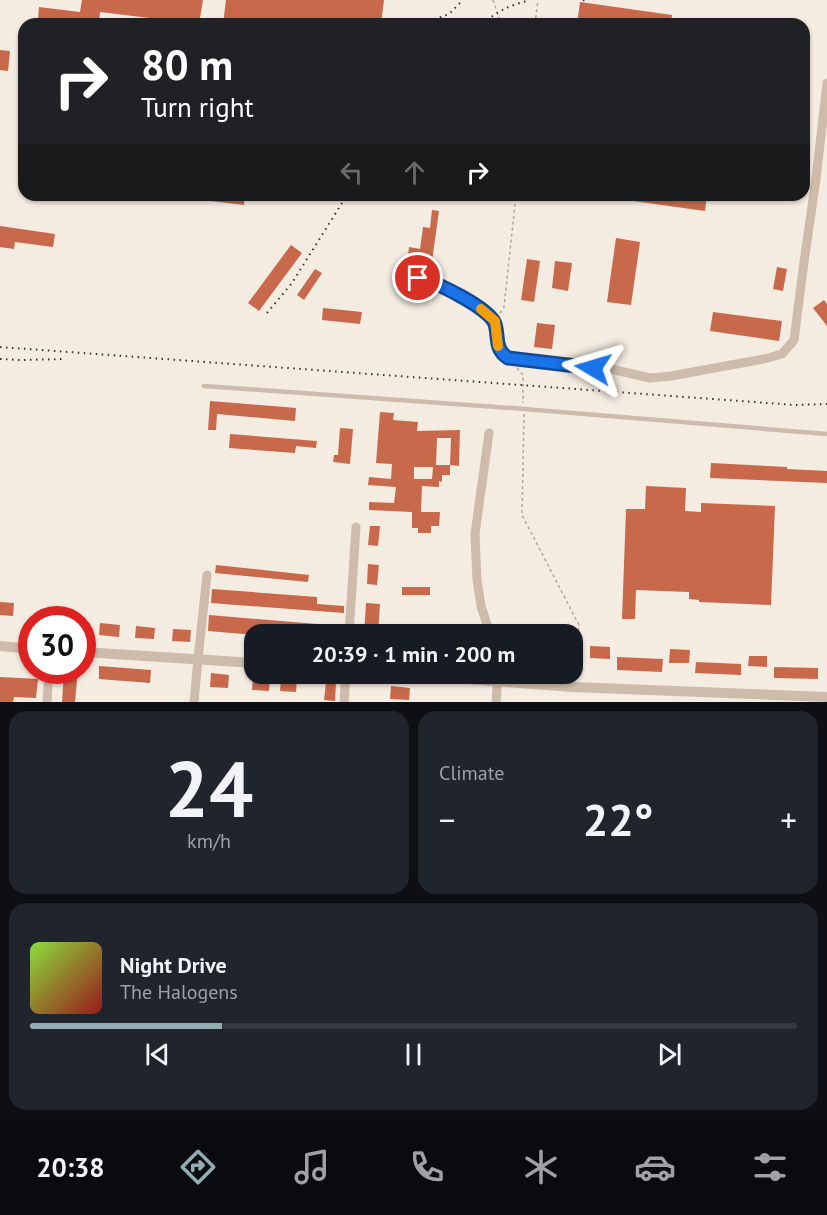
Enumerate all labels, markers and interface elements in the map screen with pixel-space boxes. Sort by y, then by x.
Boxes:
text: 80 m [141,37,233,92]
icon: right [42,42,120,120]
text: Turn right [141,90,254,124]
icon: left [335,156,368,189]
icon: ahead [398,156,431,189]
icon: right [461,156,494,189]
pin [392,252,443,303]
icon: arrive [401,261,434,294]
position arrow [561,336,625,400]
speed limit sign: 30 [18,606,96,684]
text: 20:39 · 1 min · 200 m [312,640,515,668]
text: 24 [165,738,253,839]
text: Climate [439,760,505,786]
text: 22° [583,790,653,848]
text: − [439,798,456,841]
text: + [780,798,797,841]
text: km/h [187,828,231,854]
text: Night Drive [120,951,227,979]
text: The Halogens [120,979,238,1005]
icon: previous [141,1038,174,1071]
icon: pause [397,1038,430,1071]
icon: next [653,1038,686,1071]
icon: directions [177,1146,219,1188]
icon: music [291,1146,333,1188]
icon: phone [406,1146,448,1188]
icon: climate [520,1146,562,1188]
icon: car [634,1146,676,1188]
icon: filters [749,1146,791,1188]
text: 20:38 [36,1150,105,1184]

